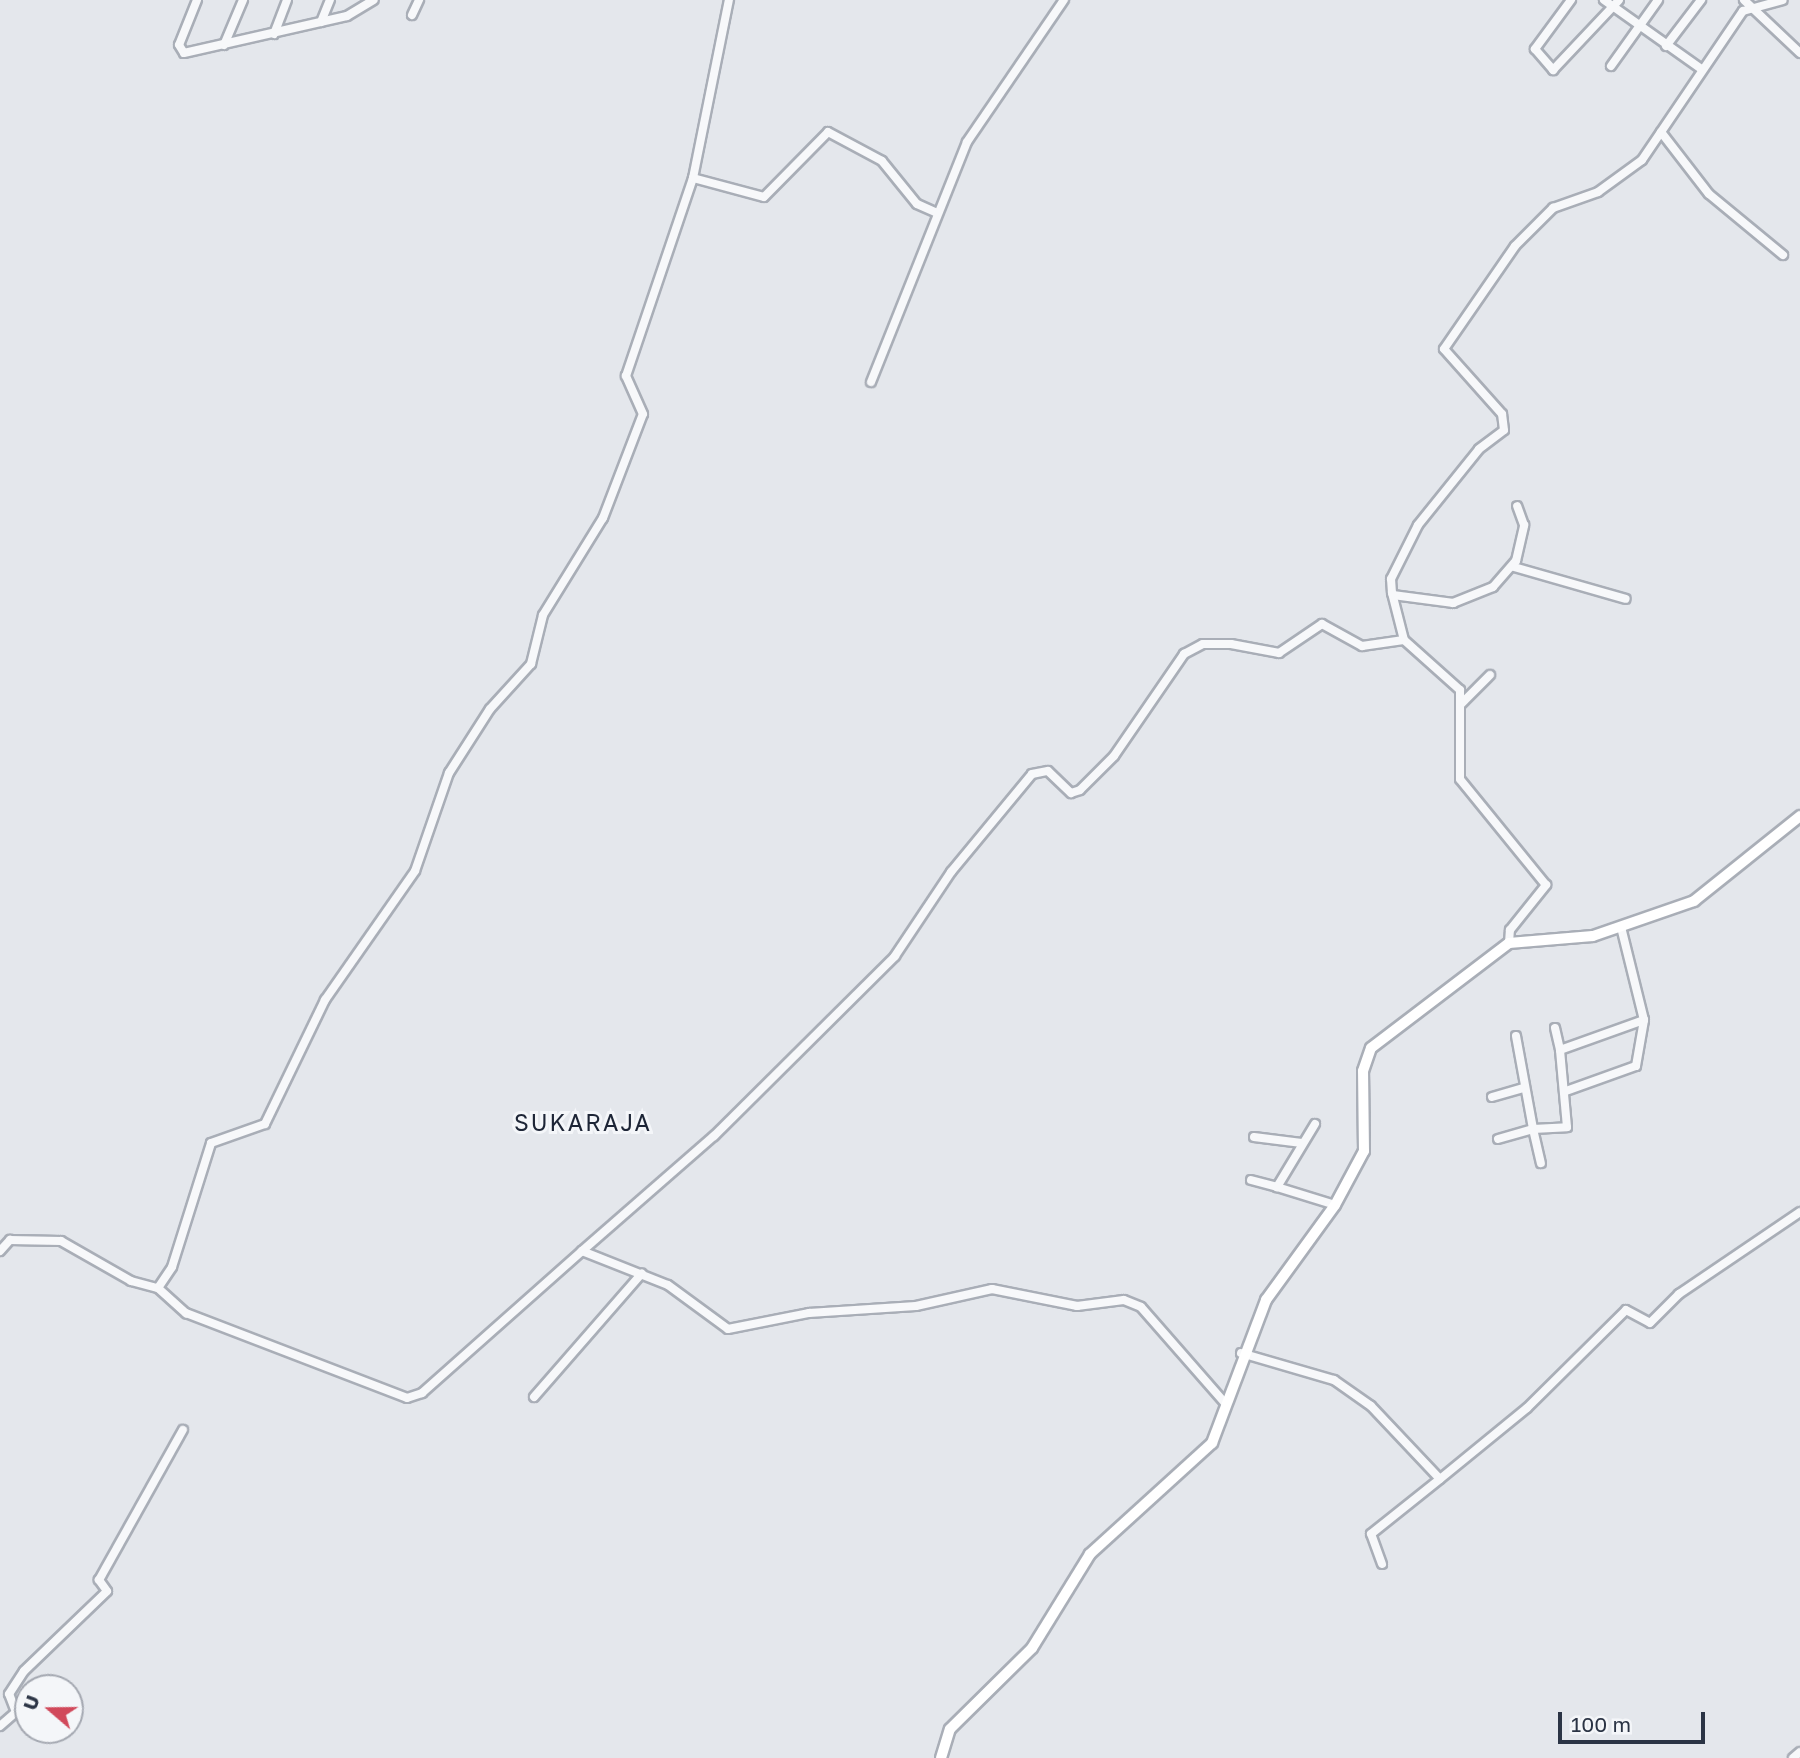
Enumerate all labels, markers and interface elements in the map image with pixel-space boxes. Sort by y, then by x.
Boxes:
district label: SUKARAJA [515,1108,651,1136]
north arrow [14,1674,84,1744]
text: U [17,1692,44,1713]
scale bar [1562,1698,1709,1742]
text: 100 m [1571,1711,1631,1737]

